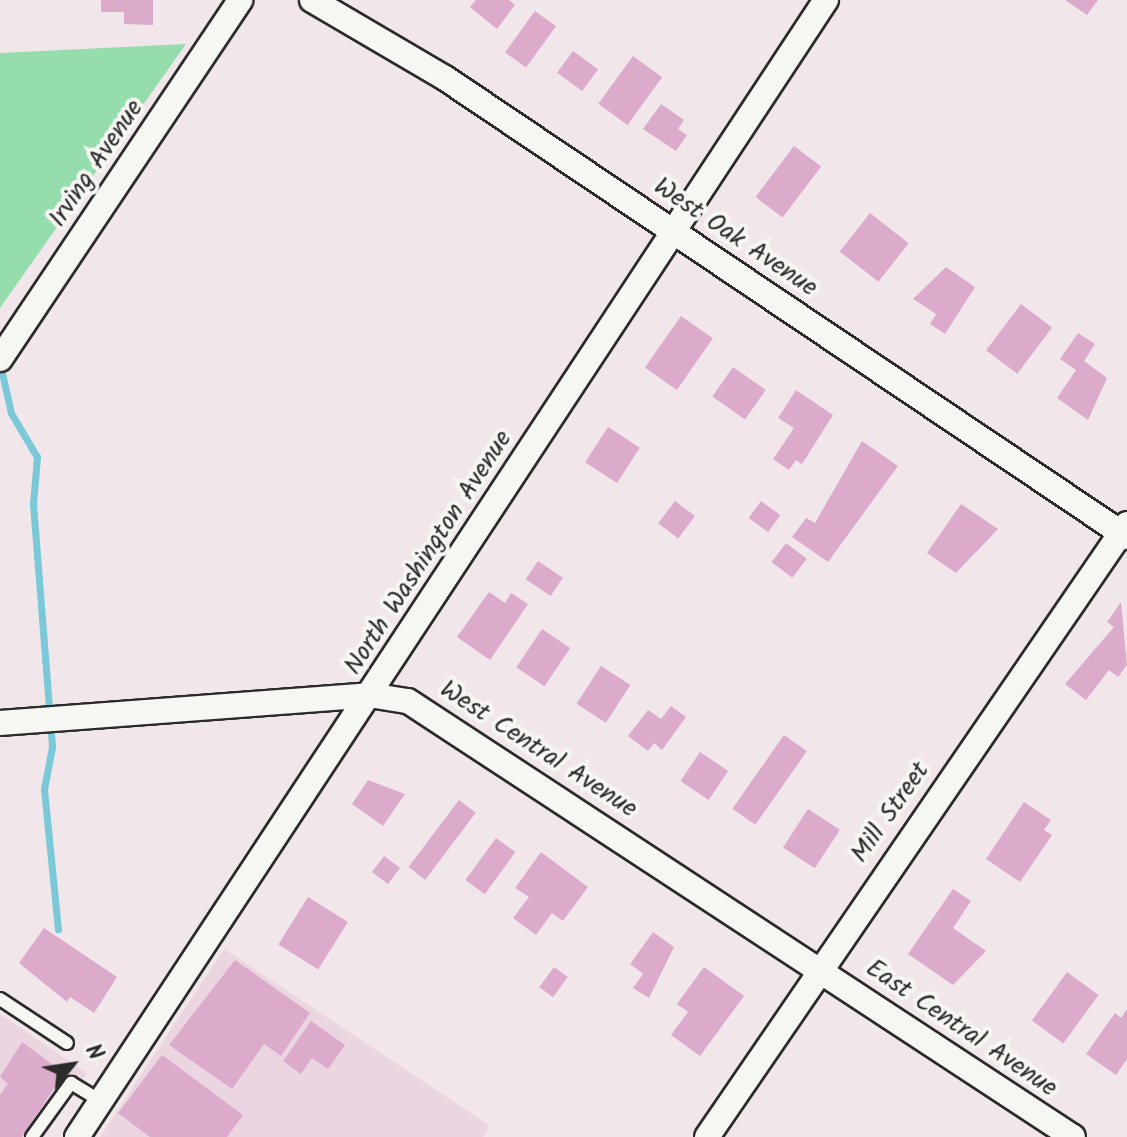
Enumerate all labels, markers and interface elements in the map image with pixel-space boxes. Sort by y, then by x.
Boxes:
street label: Irving Avenue [43,94,151,234]
street label: West Oak Avenue [647,172,823,304]
street label: North Washington Avenue [338,425,520,681]
street label: West Central Avenue [434,675,642,825]
street label: Mill Street [845,757,937,869]
street label: East Central Avenue [859,953,1063,1105]
north arrow [32,1025,112,1105]
text: N [75,1038,112,1068]

